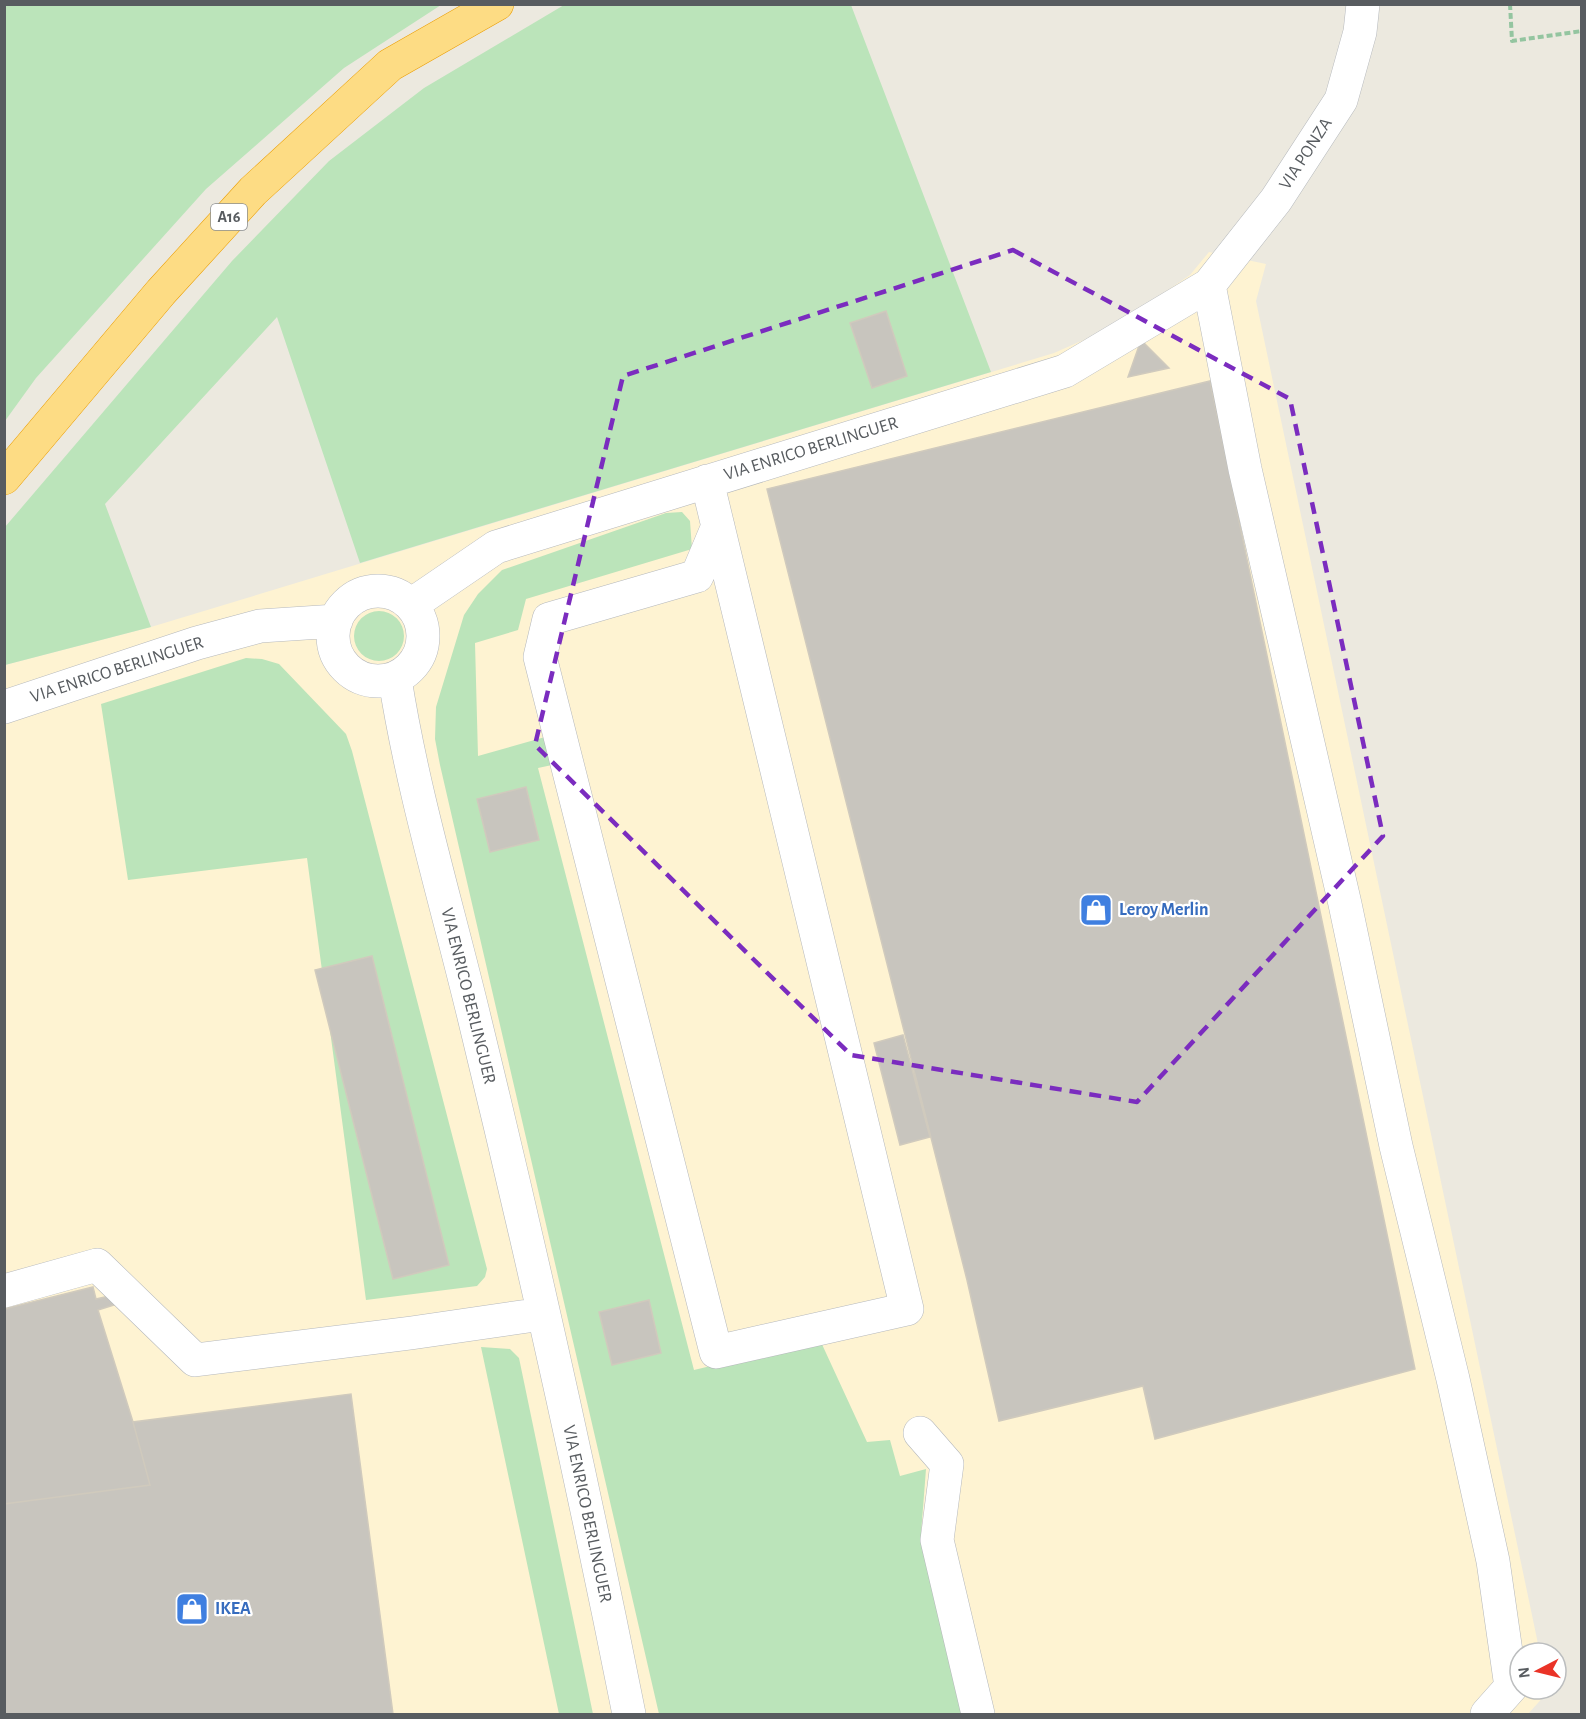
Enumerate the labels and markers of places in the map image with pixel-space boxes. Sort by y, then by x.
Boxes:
shop icon: Leroy Merlin [1078,892,1114,928]
place label: Leroy Merlin [1119,901,1208,919]
shop icon: IKEA [174,1591,210,1627]
place label: IKEA [215,1600,251,1618]

